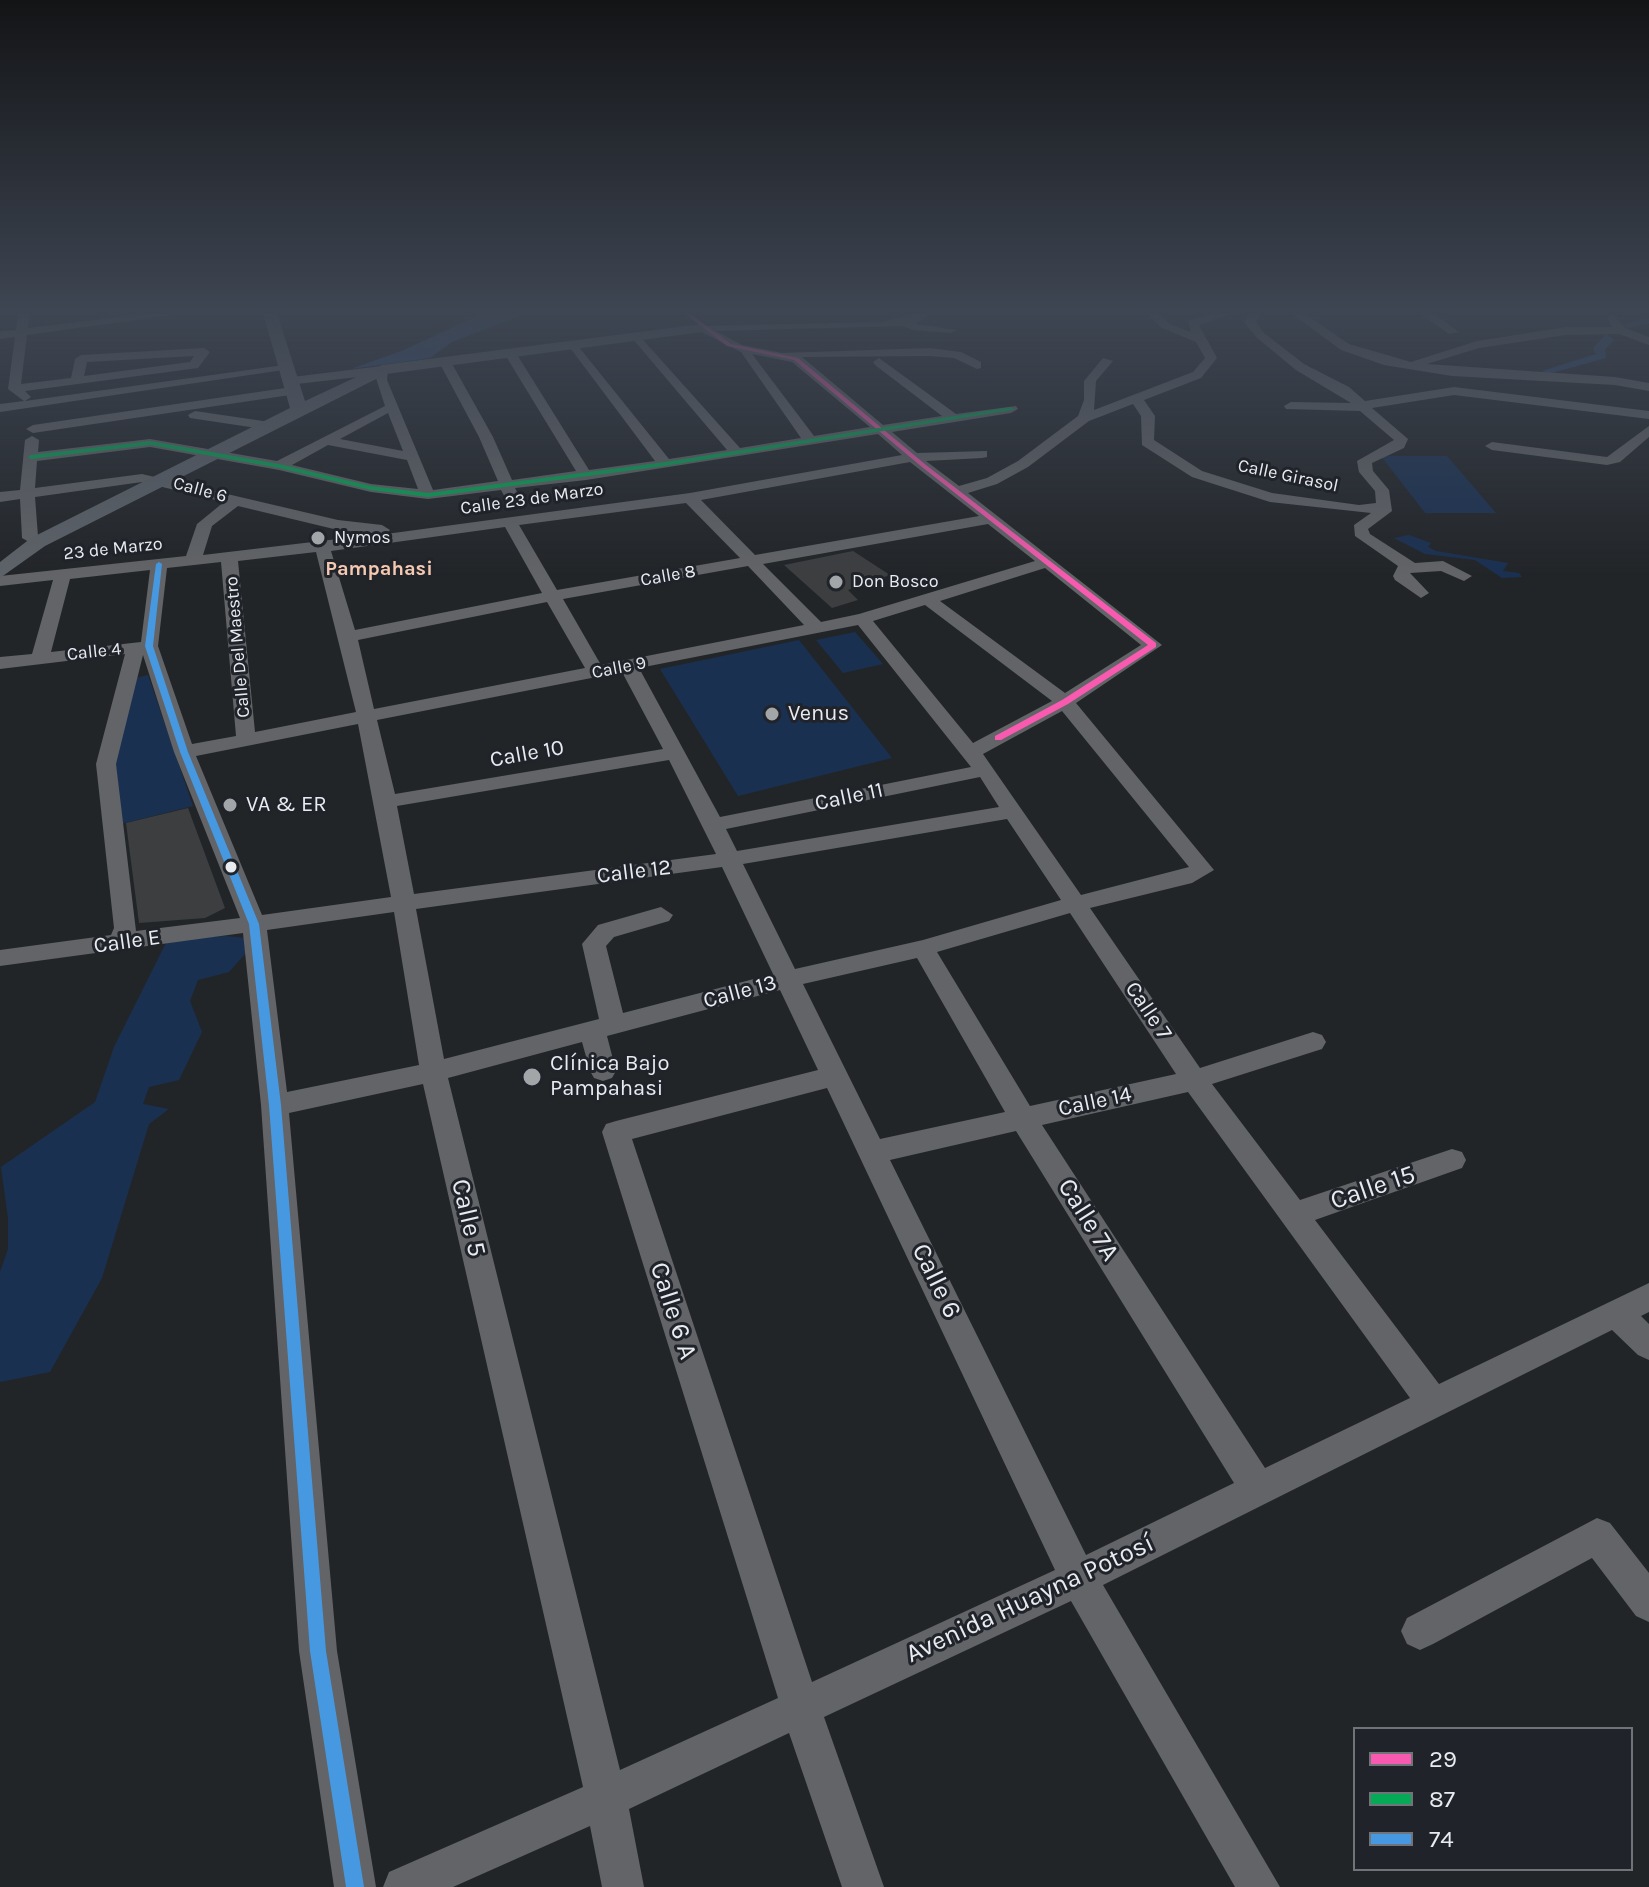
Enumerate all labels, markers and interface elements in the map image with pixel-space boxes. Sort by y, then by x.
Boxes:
street label: Calle Girasol [1236,455,1340,497]
street label: Calle 6 [171,472,229,508]
street label: Calle 23 de Marzo [459,478,605,520]
place label: Nymos [334,527,391,549]
marker: Nymos [309,529,327,547]
street label: 23 de Marzo [62,533,164,565]
district label: Pampahasi [325,557,433,581]
street label: Calle 8 [639,561,697,591]
place label: Don Bosco [852,571,938,593]
marker: Don Bosco [827,573,845,591]
street label: Calle Del Maestro [221,575,255,719]
street label: Calle 4 [66,638,122,666]
street label: Calle 9 [590,652,648,684]
place label: Venus [788,701,849,727]
marker: Venus [763,705,781,723]
street label: Calle 10 [488,735,566,773]
street label: Calle 11 [813,777,885,817]
place label: VA & ER [246,792,327,818]
marker: VA & ER [221,796,239,814]
street label: Calle 12 [595,854,673,890]
unlabelled marker [223,859,239,875]
street label: Calle E [92,924,162,960]
street label: Calle 13 [701,970,779,1014]
street label: Calle 7 [1119,977,1177,1045]
place label: Clínica Bajo Pampahasi [550,1051,669,1102]
marker: Clínica Bajo Pampahasi [521,1066,543,1088]
street label: Calle 14 [1056,1081,1134,1123]
street label: Calle 15 [1327,1159,1419,1217]
street label: Calle 7A [1051,1173,1125,1267]
street label: Calle 5 [444,1176,492,1260]
street label: Calle 6 [905,1239,967,1323]
street label: Calle 6 A [643,1258,703,1364]
street label: Avenida Huayna Potosí [901,1528,1159,1670]
legend [1353,1727,1633,1871]
text: 29 [1429,1745,1457,1773]
text: 87 [1429,1785,1455,1813]
text: 74 [1429,1825,1454,1853]

